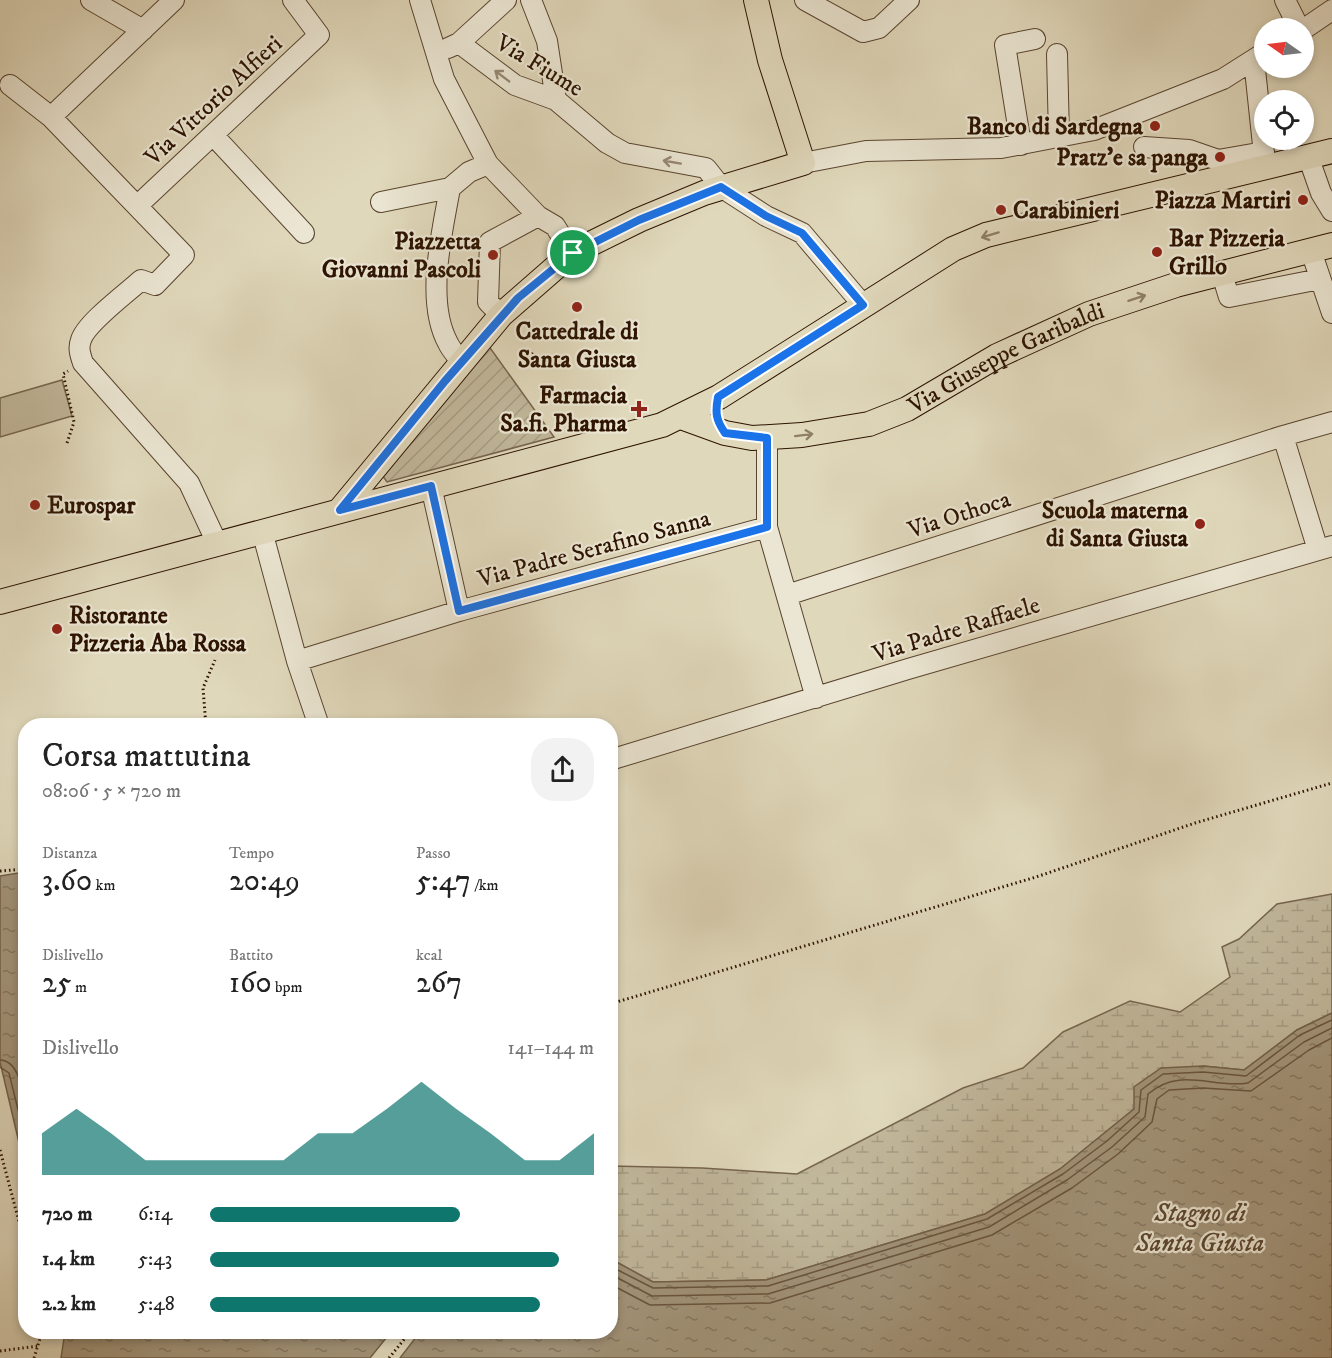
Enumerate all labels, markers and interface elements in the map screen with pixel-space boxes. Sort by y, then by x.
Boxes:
north arrow [1254,18,1314,78]
map controls [1254,18,1314,150]
street label: Via Fiume [489,28,589,104]
street label: Via Vittorio Alfieri [138,29,289,173]
one-way arrow [495,69,511,82]
button: locate [1254,90,1314,150]
place label: Banco di Sardegna [967,112,1144,142]
marker: Banco di Sardegna [1148,119,1162,133]
place label: Pratz'e sa panga [1056,143,1209,173]
marker: Pratz'e sa panga [1213,150,1227,164]
one-way arrow [663,156,683,167]
place label: Piazza Martiri [1154,186,1291,216]
marker: Piazza Martiri [1296,193,1310,207]
place label: Carabinieri [1013,196,1120,226]
marker: Carabinieri [994,203,1008,217]
place label: Bar Pizzeria Grillo [1169,224,1285,282]
place label: Piazzetta Giovanni Pascoli [322,227,482,285]
pin [547,227,598,278]
one-way arrow [981,230,1000,241]
icon: arrive [556,236,589,269]
marker: Bar Pizzeria Grillo [1150,245,1164,259]
marker: Piazzetta Giovanni Pascoli [486,248,500,262]
one-way arrow [1127,292,1146,303]
street label: Via Giuseppe Garibaldi [902,296,1108,422]
marker: Cattedrale di Santa Giusta [570,300,584,314]
place label: Cattedrale di Santa Giusta [516,317,638,375]
place label: Farmacia Sa.fi. Pharma [500,381,628,439]
marker: Farmacia Sa.fi. Pharma [632,402,646,416]
one-way arrow [793,429,813,440]
street label: Via Othoca [903,484,1015,546]
place label: Eurospar [47,491,136,521]
place label: Scuola materna di Santa Giusta [1042,496,1189,554]
marker: Eurospar [28,498,42,512]
street label: Via Padre Serafino Sanna [474,503,714,595]
marker: Scuola materna di Santa Giusta [1193,517,1207,531]
street label: Via Padre Raffaele [868,590,1044,670]
place label: Ristorante Pizzeria Aba Rossa [69,601,247,659]
marker: Ristorante Pizzeria Aba Rossa [50,622,64,636]
text: Corsa mattutina [42,736,251,777]
button: share [531,738,594,801]
text: 08:06 · 5 × 720 m [42,779,181,804]
text: Distanza [42,843,97,863]
text: Tempo [229,843,274,863]
text: Passo [416,843,451,863]
text: 3.60 [42,863,92,900]
text: 20:49 [229,863,300,900]
text: 5:47 [416,863,471,900]
text: km [92,875,115,895]
text: /km [471,875,499,895]
text: Dislivello [42,945,103,965]
text: Battito [229,945,273,965]
text: kcal [416,945,442,965]
text: 25 [42,965,71,1002]
text: 160 [229,965,272,1002]
text: 267 [416,965,462,1002]
text: m [71,977,87,997]
text: bpm [272,977,303,997]
text: Dislivello [42,1036,119,1061]
text: 141–144 m [508,1036,594,1061]
water label: Stagno di Santa Giusta [1135,1197,1264,1260]
text: 720 m [42,1202,92,1227]
text: 6:14 [138,1202,172,1227]
text: 1.4 km [42,1247,95,1272]
text: 5:43 [138,1247,172,1272]
text: 2.2 km [42,1292,96,1317]
text: 5:48 [138,1292,175,1317]

